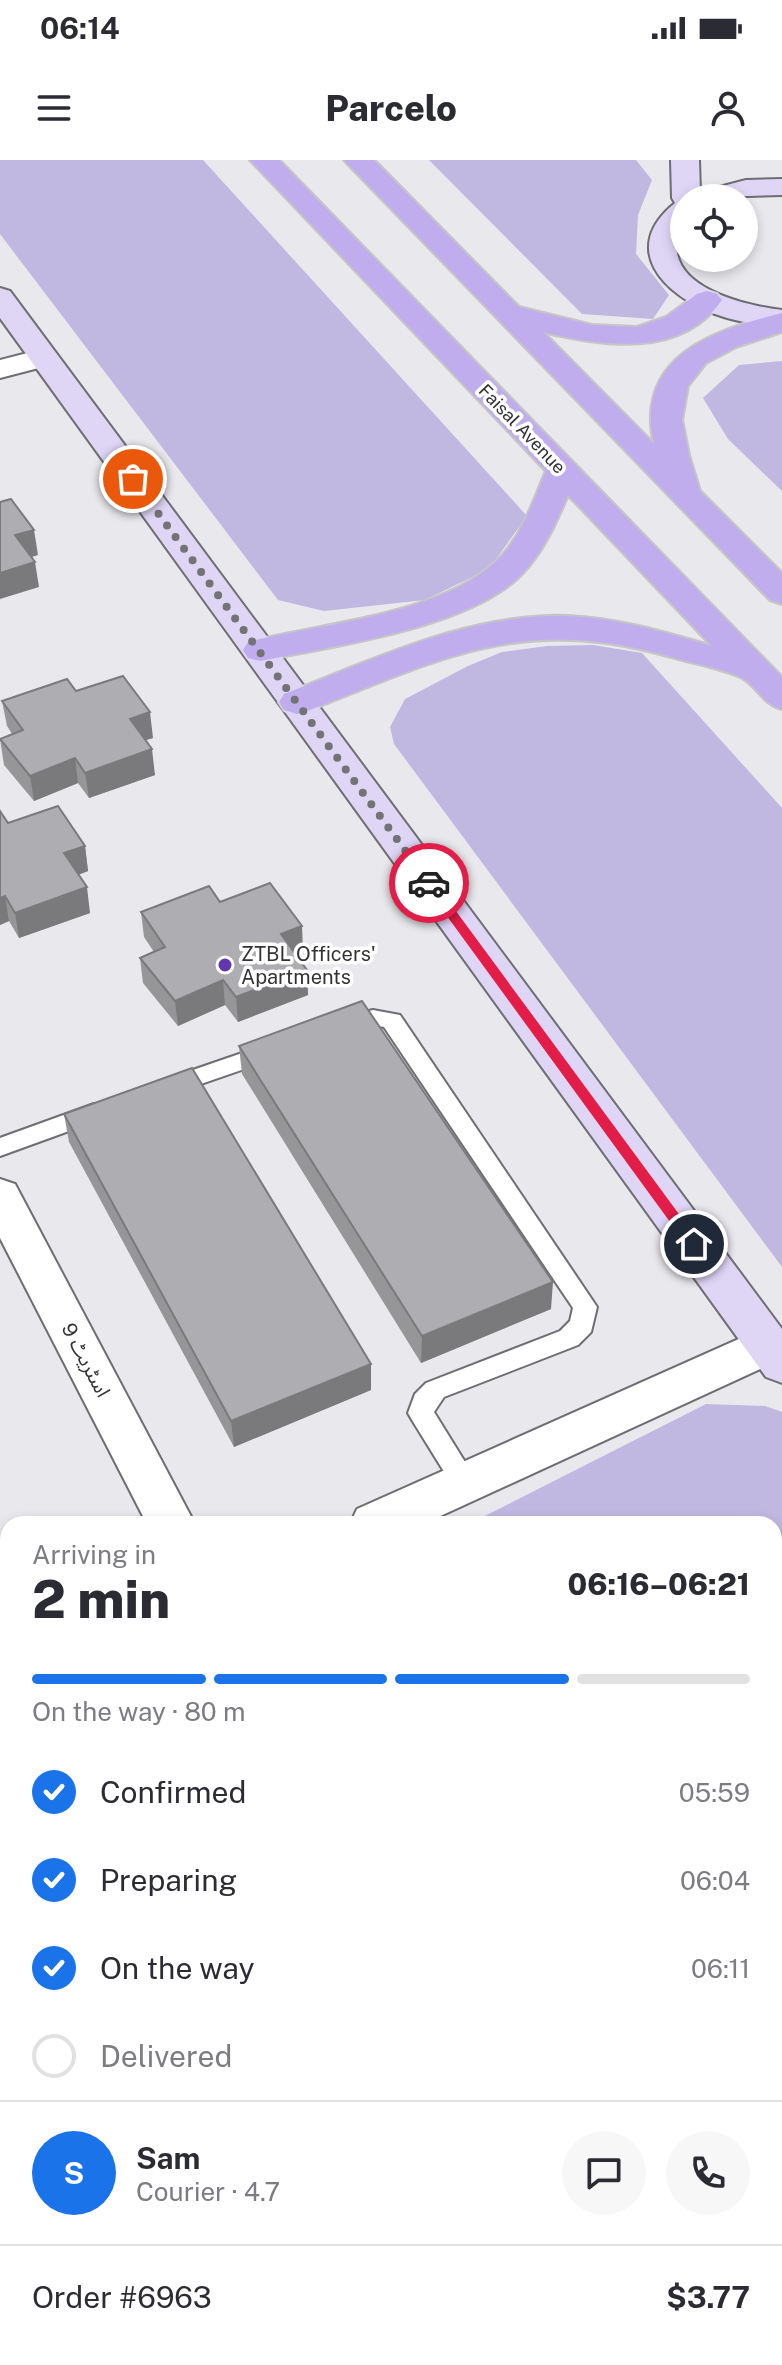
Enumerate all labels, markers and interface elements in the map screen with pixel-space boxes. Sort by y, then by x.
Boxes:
text: 06:14 [40,10,120,46]
icon: menu [32,86,76,130]
icon: person [706,86,750,130]
text: Parcelo [325,87,457,129]
map controls [670,184,758,272]
button: locate [670,184,758,272]
street label: Faisal Avenue [475,380,570,478]
pin [99,445,167,513]
icon: bag [111,457,155,501]
courier [389,843,469,923]
icon: car [407,861,451,905]
place label: ZTBL Officers' Apartments [241,942,376,989]
marker: ZTBL Officers' Apartments [216,956,234,974]
pin [660,1210,728,1278]
icon: home [672,1222,716,1266]
street label: اسٹریٹ 9 [57,1319,115,1401]
text: Arriving in [32,1539,156,1570]
text: 06:16–06:21 [567,1566,750,1602]
text: 2 min [32,1569,170,1630]
text: On the way · 80 m [32,1696,246,1727]
icon: check [32,1770,76,1814]
text: Confirmed [100,1774,246,1810]
text: 05:59 [679,1777,750,1808]
icon: check [32,1858,76,1902]
text: Preparing [100,1862,237,1898]
text: 06:04 [680,1865,750,1896]
icon: check [32,1946,76,1990]
text: On the way [100,1950,254,1986]
text: 06:11 [691,1953,750,1984]
text: Delivered [100,2038,232,2074]
button: chat [562,2131,646,2215]
button: phone [666,2131,750,2215]
text: Sam [136,2140,200,2176]
text: S [64,2155,84,2191]
text: Courier · 4.7 [136,2176,280,2207]
text: Order #6963 [32,2279,212,2315]
text: $3.77 [666,2279,750,2315]

